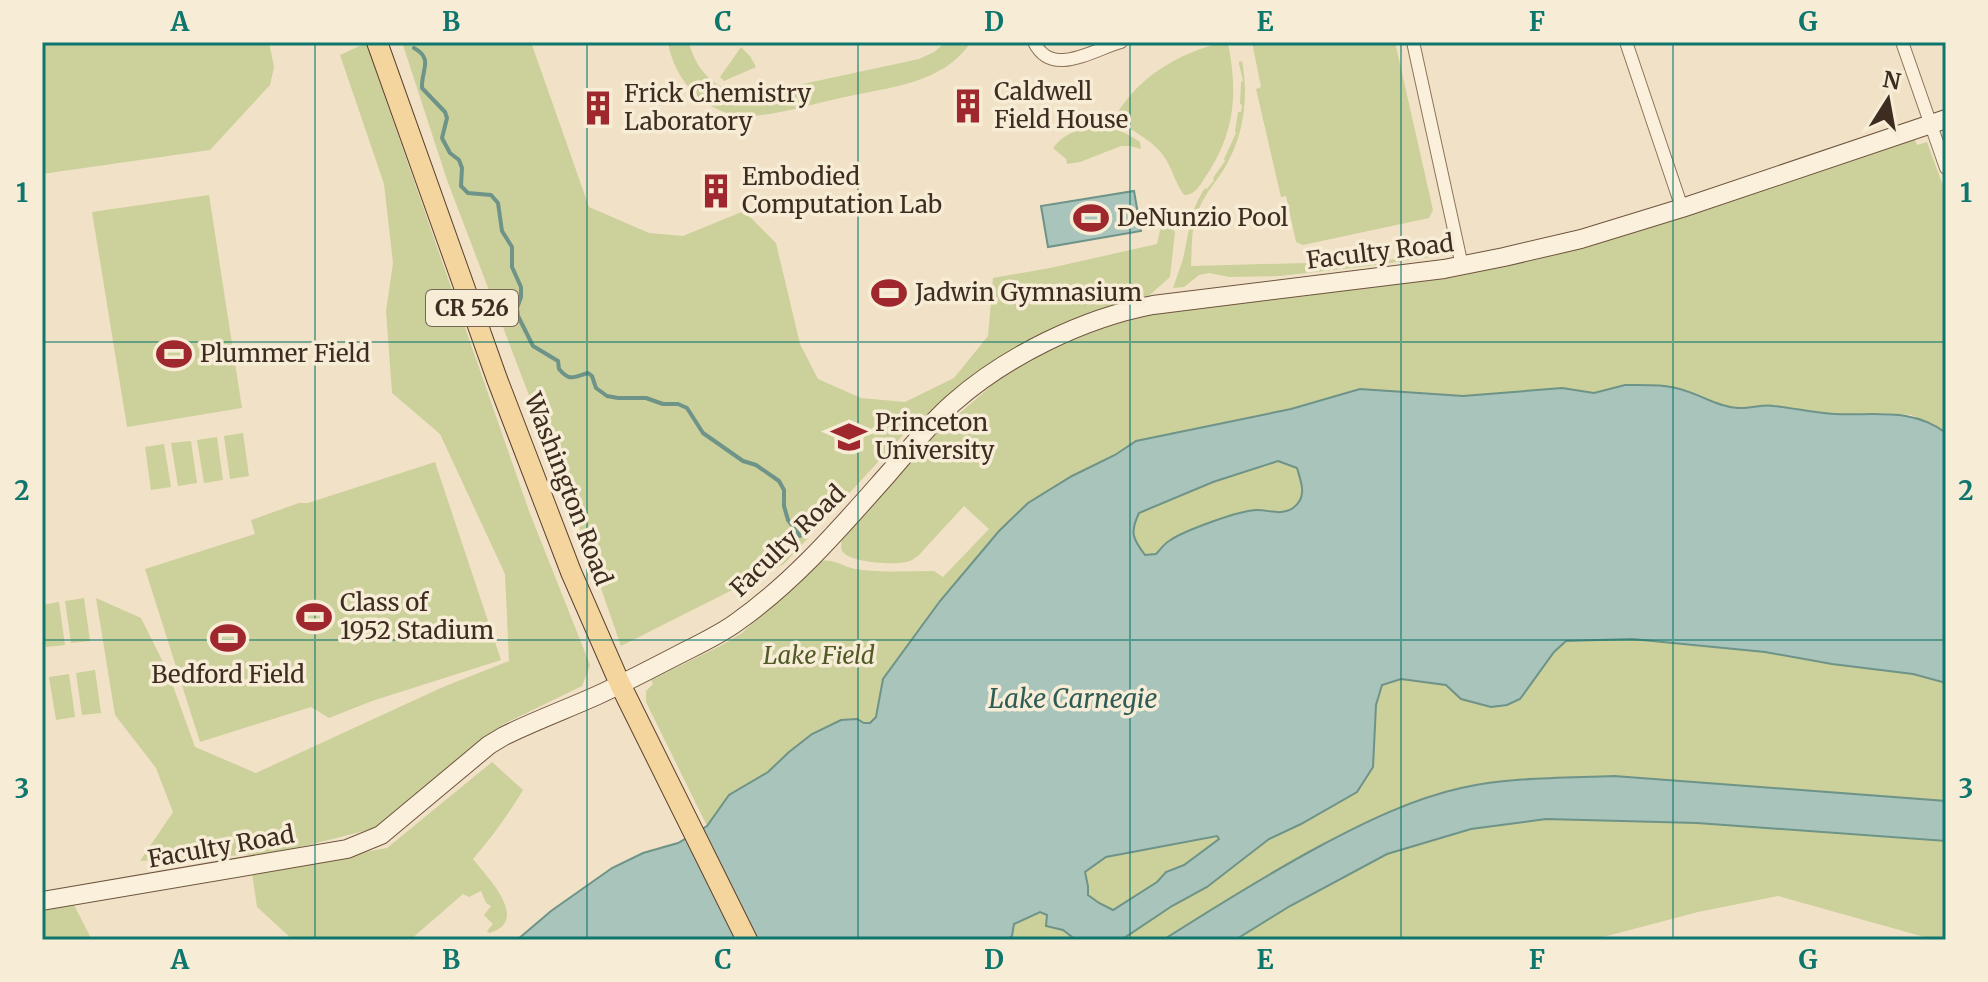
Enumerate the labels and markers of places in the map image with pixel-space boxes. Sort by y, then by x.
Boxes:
place label: Caldwell Field House [994,76,1128,135]
place label: Frick Chemistry Laboratory [624,78,811,137]
building icon: Caldwell Field House [949,87,987,125]
building icon: Frick Chemistry Laboratory [579,89,617,127]
place label: Embodied Computation Lab [742,161,942,220]
building icon: Embodied Computation Lab [697,172,735,210]
sports icon: DeNunzio Pool [1072,199,1110,237]
place label: DeNunzio Pool [1117,202,1288,233]
sports icon: Jadwin Gymnasium [870,274,908,312]
place label: Jadwin Gymnasium [914,277,1142,308]
sports icon: Plummer Field [155,335,193,373]
place label: Plummer Field [200,338,370,369]
place label: Princeton University [875,407,994,466]
school or university icon: Princeton University [830,418,868,456]
place label: Class of 1952 Stadium [340,587,494,646]
sports icon: Class of 1952 Stadium [295,598,333,636]
sports icon: Bedford Field [209,619,247,657]
place label: Bedford Field [151,659,305,690]

